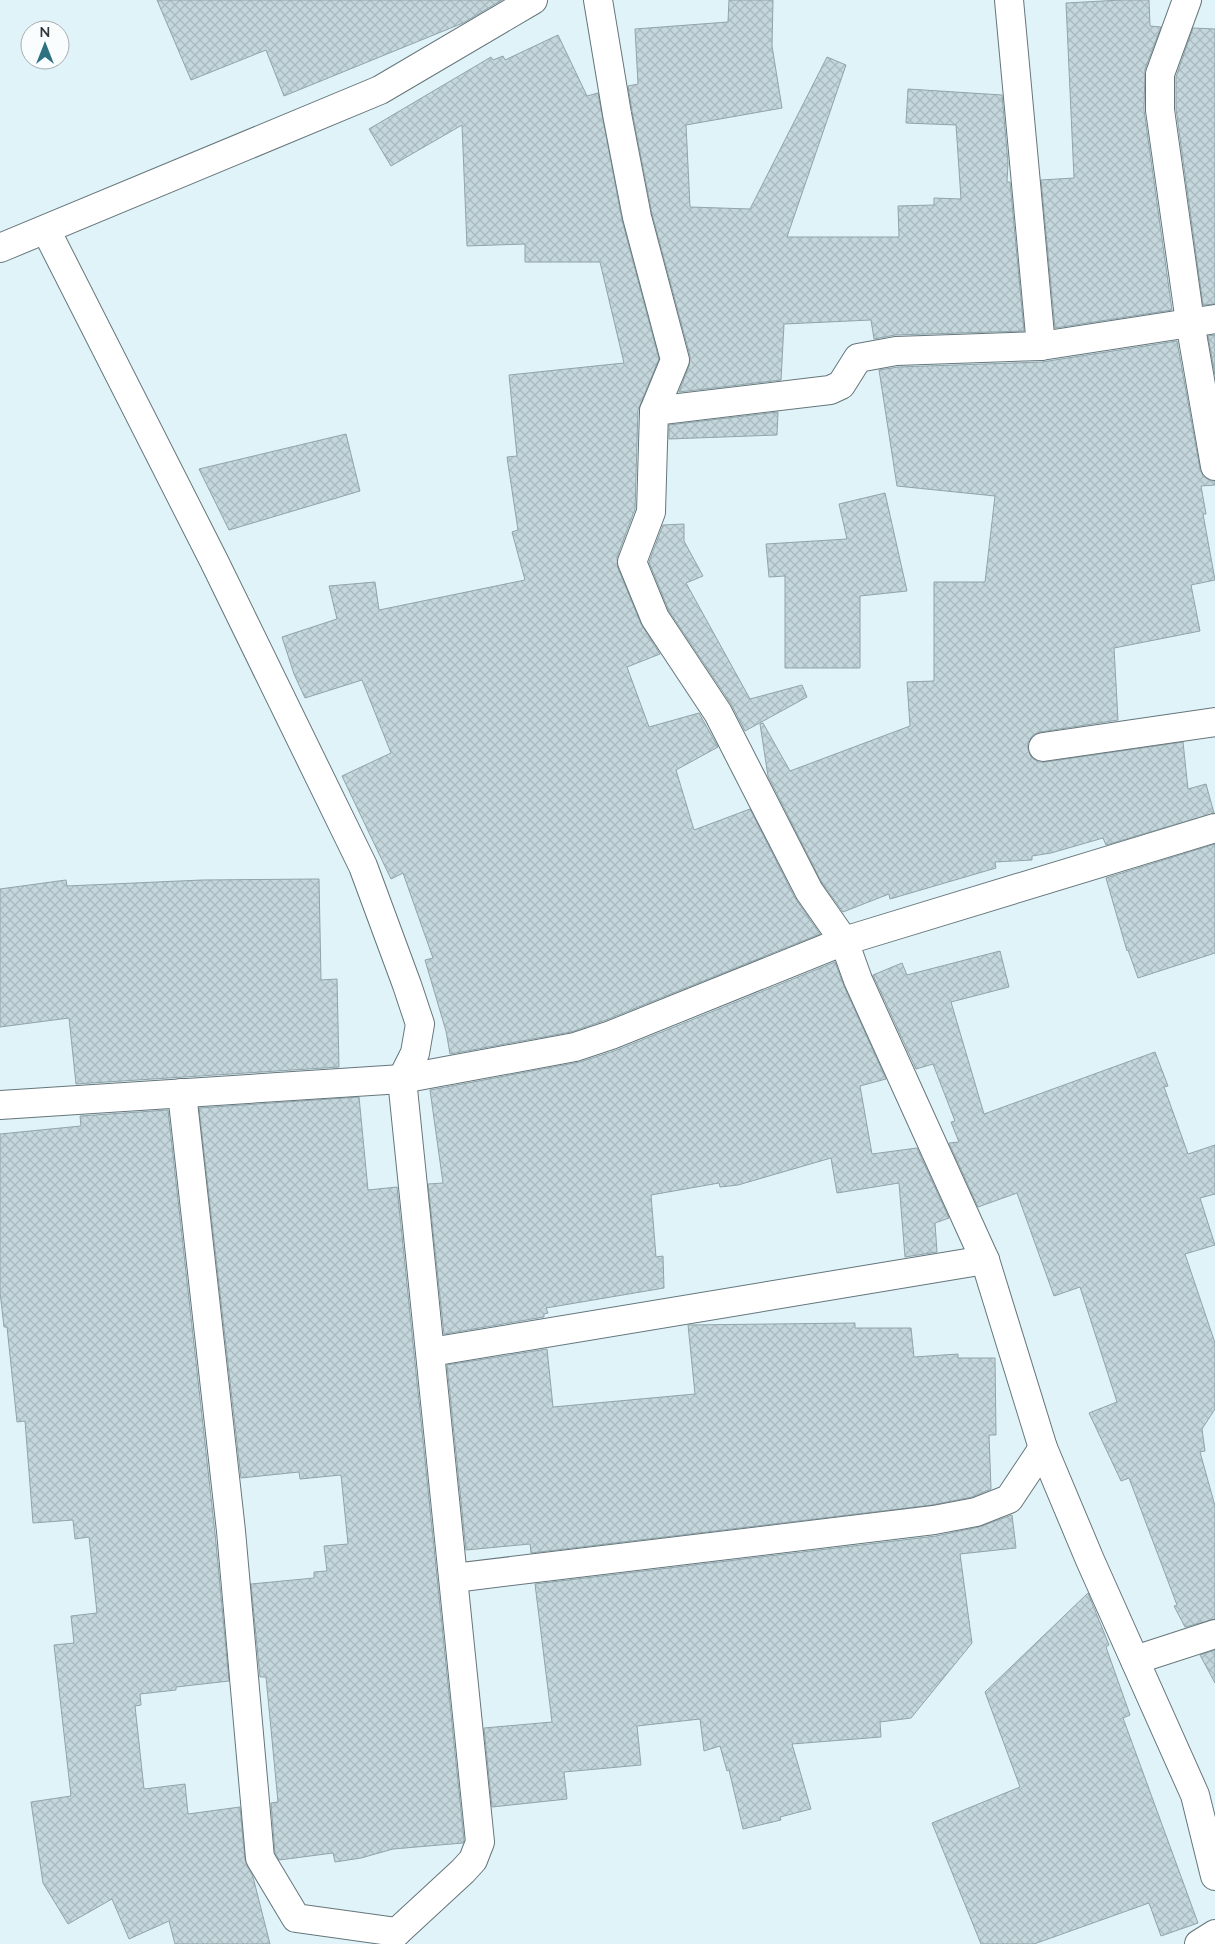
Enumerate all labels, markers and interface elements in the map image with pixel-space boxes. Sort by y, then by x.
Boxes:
north arrow [20,20,70,70]
text: N [40,23,50,40]

